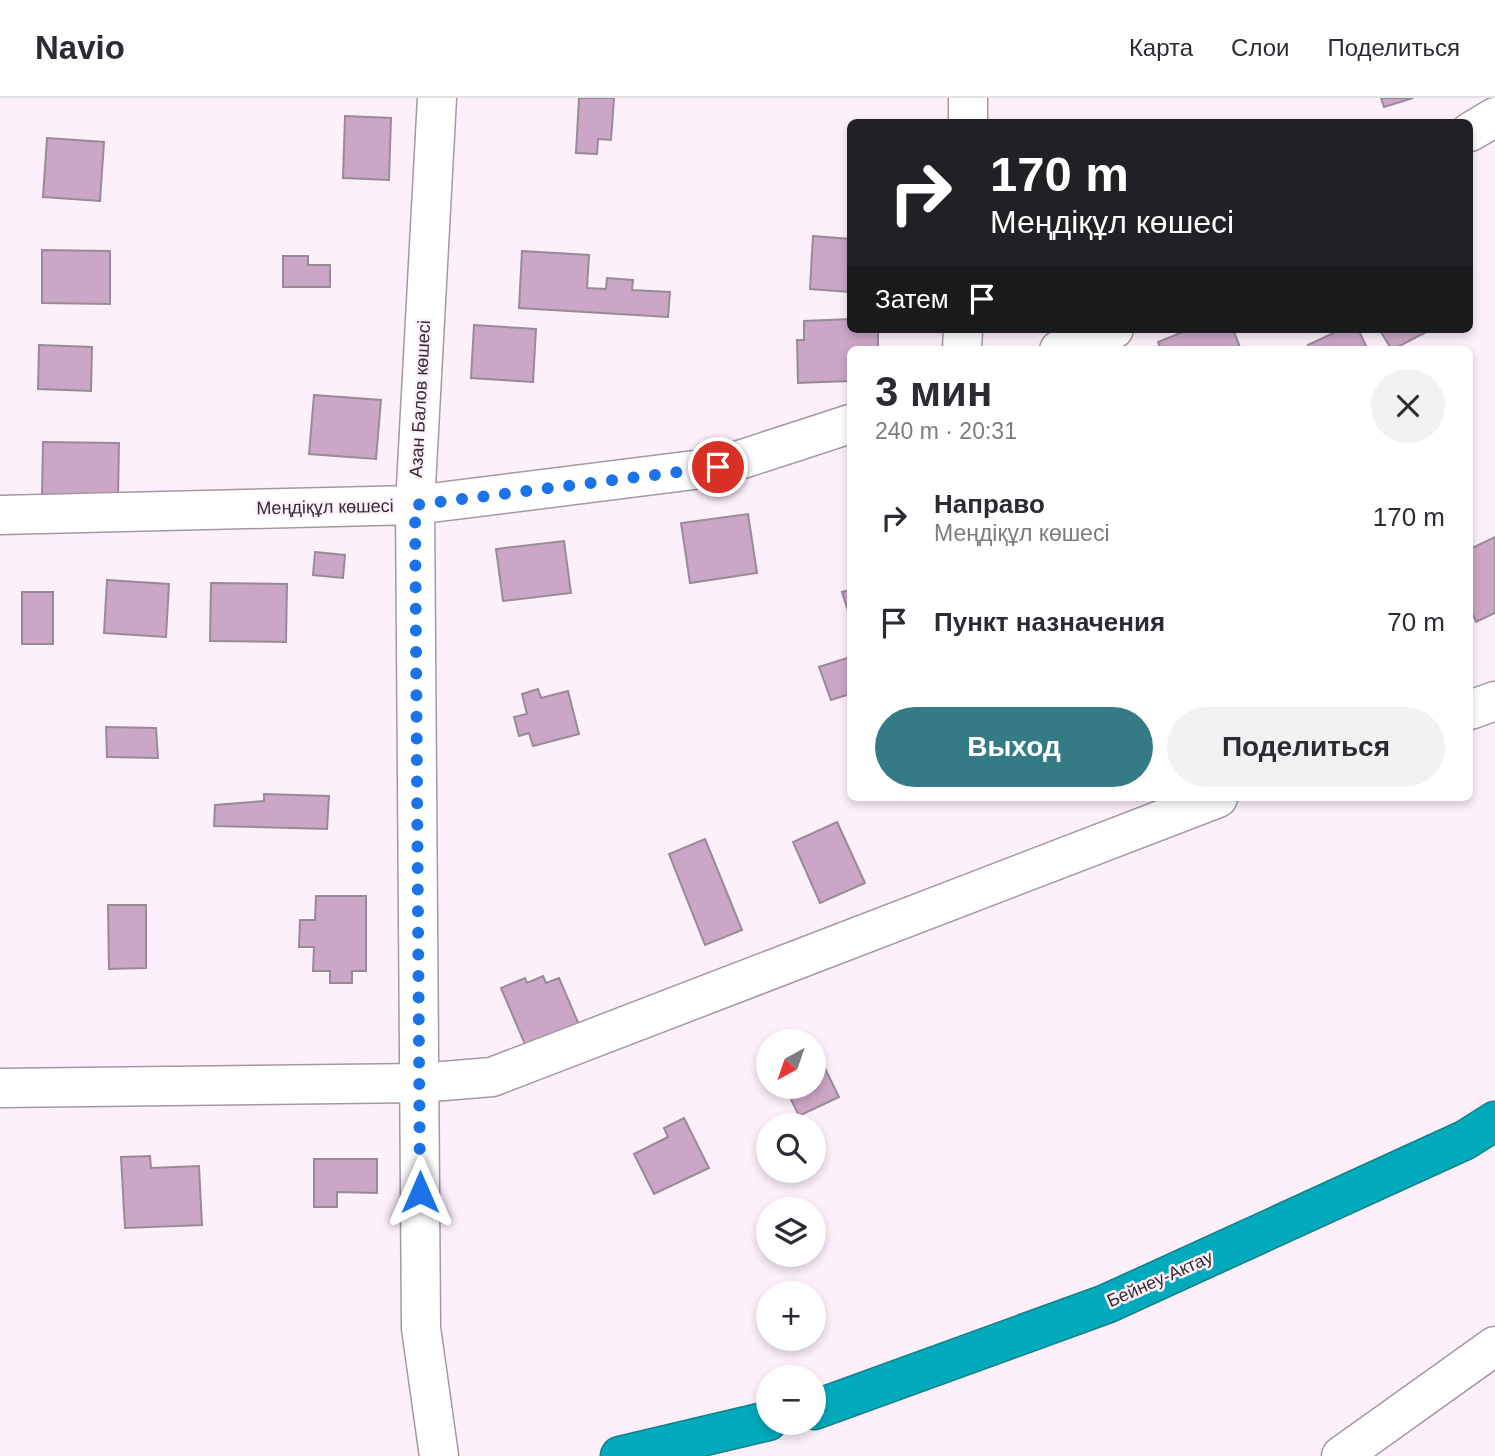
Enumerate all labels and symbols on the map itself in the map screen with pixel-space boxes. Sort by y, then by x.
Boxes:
street label: Азан Балов көшесі [406,320,434,478]
pin [688,437,748,497]
street label: Меңдіқұл көшесі [256,496,394,518]
north arrow [756,1029,826,1099]
position arrow [383,1155,457,1229]
street label: Бейнеу-Актау [1104,1247,1216,1311]

